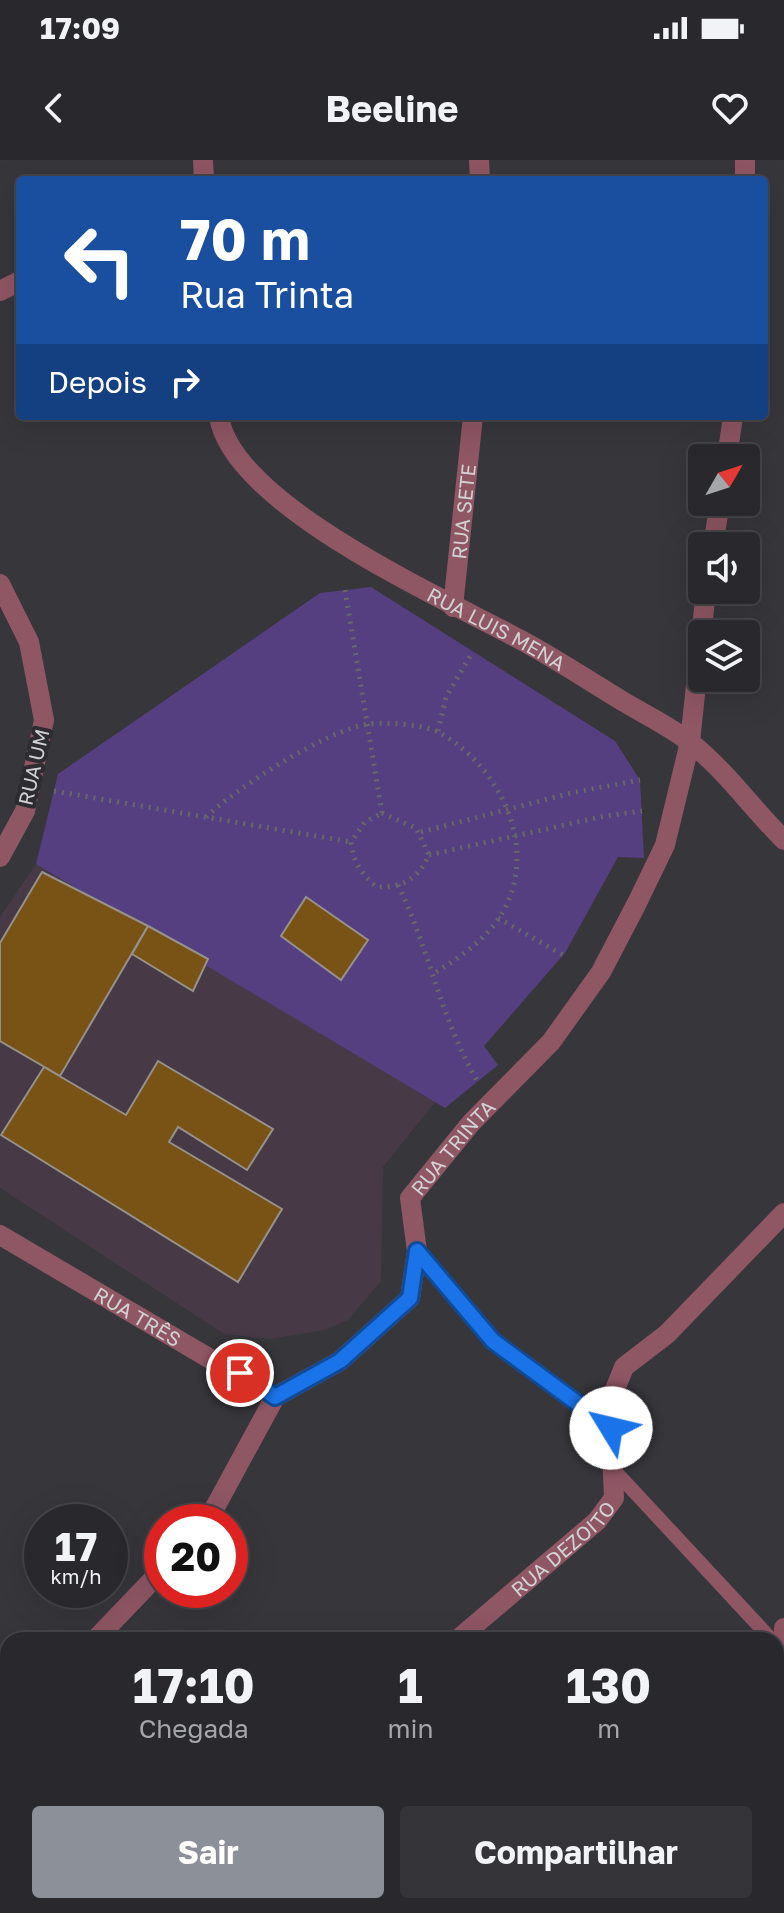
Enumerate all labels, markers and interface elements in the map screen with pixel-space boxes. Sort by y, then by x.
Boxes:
text: 17:09 [40,10,120,46]
icon: back [32,86,76,130]
icon: heart [708,86,752,130]
text: Beeline [326,87,458,130]
text: 70 m [180,205,310,272]
icon: left [48,208,152,312]
text: Rua Trinta [180,273,354,316]
icon: right [163,360,207,404]
text: Depois [48,364,147,400]
north arrow [688,444,760,516]
map controls [688,444,760,692]
street label: RUA SETE [446,463,480,560]
button: sound [688,532,760,604]
street label: RUA LUIS MENA [423,582,570,675]
button: layers [688,620,760,692]
street label: RUA UM [13,726,53,808]
street label: RUA TRINTA [405,1094,499,1200]
street label: RUA TRÊS [90,1281,186,1351]
pin [206,1339,274,1407]
icon: arrive [218,1351,262,1395]
position arrow [569,1386,653,1470]
street label: RUA DEZOITO [506,1496,620,1601]
speed limit sign: 20 [144,1504,248,1608]
text: 17 [55,1522,97,1570]
text: km/h [51,1564,101,1588]
text: 17:10 [133,1656,255,1714]
text: 1 [398,1656,423,1714]
text: 130 [566,1656,651,1714]
text: Chegada [139,1713,249,1744]
text: min [387,1713,433,1744]
text: m [597,1713,620,1744]
button: Sair [32,1806,384,1898]
button: Compartilhar [400,1806,752,1898]

